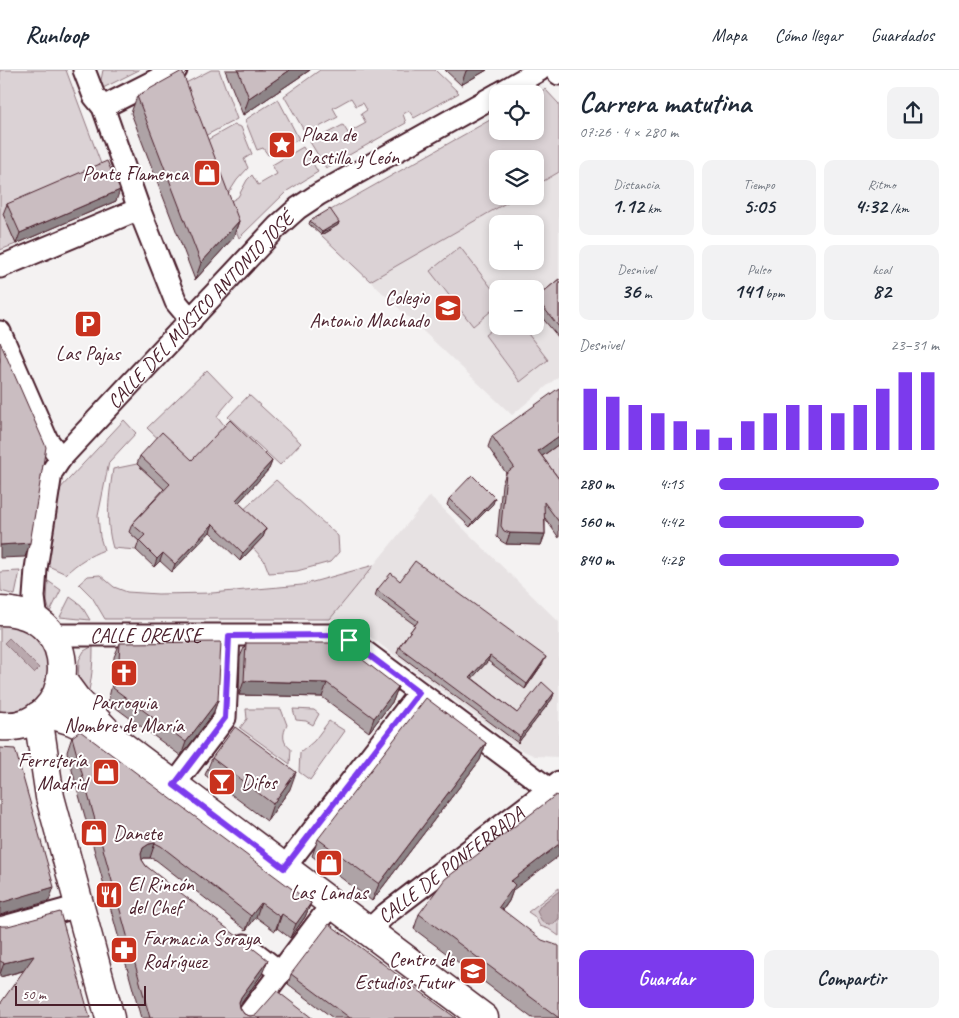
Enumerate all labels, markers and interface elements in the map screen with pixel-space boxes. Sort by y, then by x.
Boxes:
text: Runloop [25,20,88,50]
text: Mapa [712,24,747,46]
text: Cómo llegar [775,24,843,46]
text: Guardados [871,24,934,46]
map controls [489,85,544,335]
button: locate [489,85,544,140]
text: Carrera matutina [579,85,751,120]
button: share [887,87,939,139]
place label: Plaza de Castilla y León [301,122,400,170]
text: 07:26 · 4 × 280 m [579,122,678,142]
place icon: Plaza de Castilla y León [267,130,297,160]
button: layers [489,150,544,205]
shop icon: Ponte Flamenca [192,158,222,188]
place label: Ponte Flamenca [82,161,190,186]
text: Distancia [613,176,659,193]
text: Tiempo [743,176,775,193]
text: Ritmo [868,176,896,193]
text: 1.12 [612,193,644,219]
text: 5:05 [743,193,775,219]
text: 4:32 [855,193,887,219]
text: km [644,200,661,217]
text: /km [887,200,909,217]
street label: CALLE DEL MÚSICO ANTONIO JOSÉ [102,205,301,414]
button: + [489,215,544,270]
text: Desnivel [617,261,655,278]
text: Pulso [747,261,771,278]
text: kcal [872,261,891,278]
text: 36 [621,278,640,304]
text: 141 [734,278,762,304]
text: 82 [872,278,891,304]
button: − [489,280,544,335]
place label: Colegio Antonio Machado [310,285,430,333]
text: m [640,285,652,302]
text: bpm [762,285,784,302]
school or university icon: Colegio Antonio Machado [433,293,463,323]
parking icon: Las Pajas [73,309,103,339]
text: Desnivel [579,335,622,355]
text: 23–31 m [890,335,939,355]
place label: Las Pajas [56,341,122,366]
text: 280 m [579,474,614,494]
text: 4:15 [659,474,684,494]
text: 560 m [579,512,614,532]
text: 4:42 [659,512,684,532]
text: 840 m [579,550,614,570]
text: 4:28 [659,550,684,570]
pin [328,619,370,661]
street label: CALLE ORENSE [90,623,205,648]
icon: arrive [335,626,363,654]
church icon: Parroquia Nombre de María [109,658,139,688]
place label: Parroquia Nombre de María [64,690,185,738]
place label: Ferretería Madrid [18,748,90,796]
shop icon: Ferretería Madrid [91,757,121,787]
bar icon: Difos [207,767,237,797]
place label: Difos [241,770,279,795]
street label: CALLE DE PONFERRADA [372,801,530,929]
shop icon: Danete [79,818,109,848]
place label: Danete [113,821,163,846]
shop icon: Las Landas [314,848,344,878]
place label: El Rincón del Chef [128,872,195,920]
restaurant icon: El Rincón del Chef [94,880,124,910]
place label: Las Landas [290,880,370,905]
place label: Farmacia Soraya Rodríguez [143,926,261,974]
pharmacy icon: Farmacia Soraya Rodríguez [109,935,139,965]
place label: Centro de Estudios Futur [355,947,456,995]
button: Guardar [579,950,754,1008]
button: Compartir [764,950,939,1008]
school or university icon: Centro de Estudios Futur [458,956,488,986]
scale bar [15,983,146,1006]
text: 50 m [22,986,46,1003]

